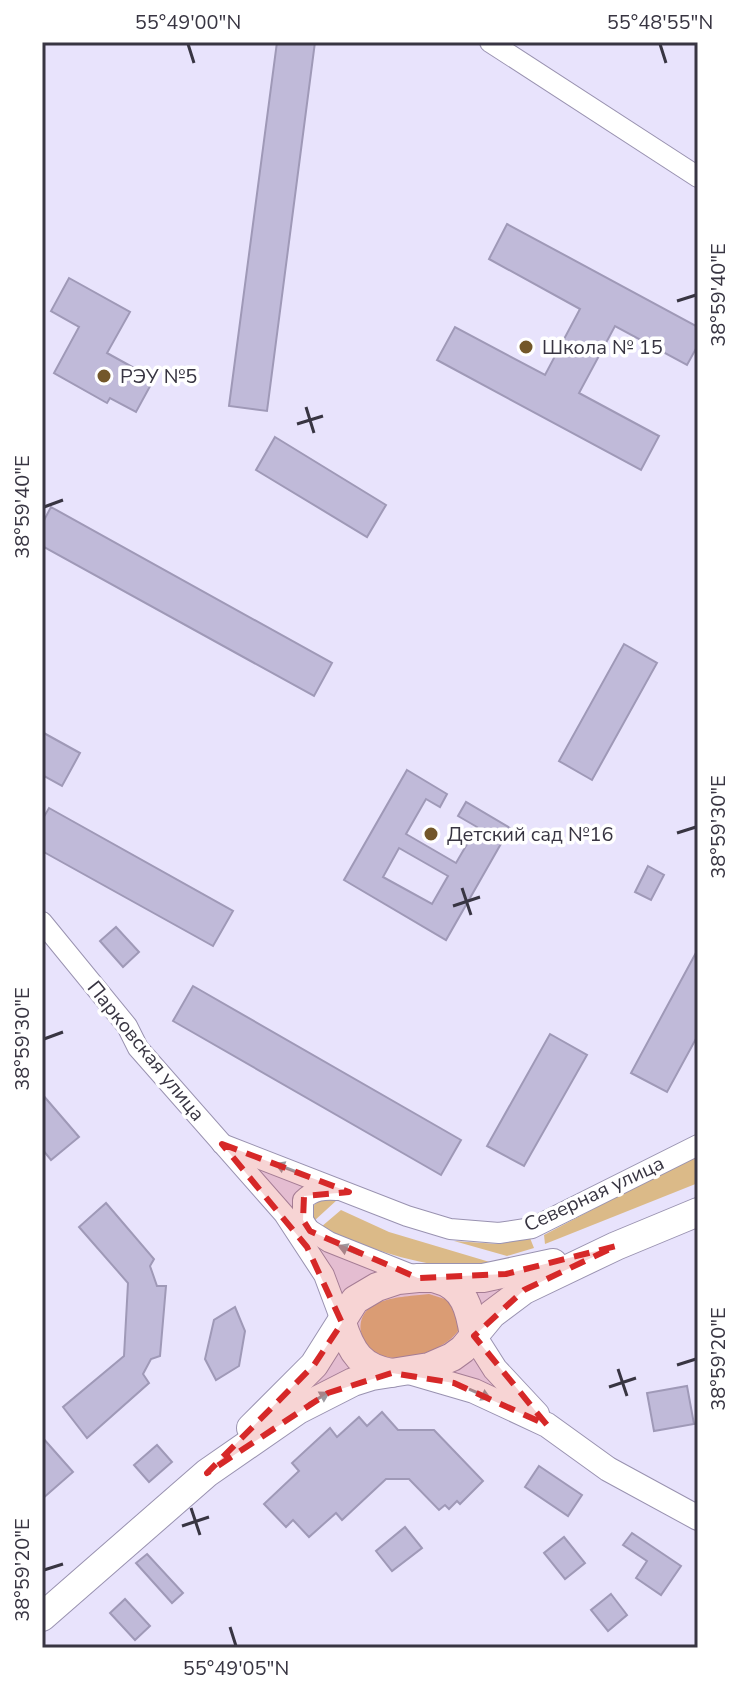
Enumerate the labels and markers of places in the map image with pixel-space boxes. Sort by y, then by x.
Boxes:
place label: Школа № 15 [542,334,663,361]
marker: Школа № 15 [517,338,535,356]
place label: РЭУ №5 [120,363,197,390]
marker: РЭУ №5 [95,367,113,385]
place label: Детский сад №16 [447,821,614,848]
marker: Детский сад №16 [422,825,440,843]

